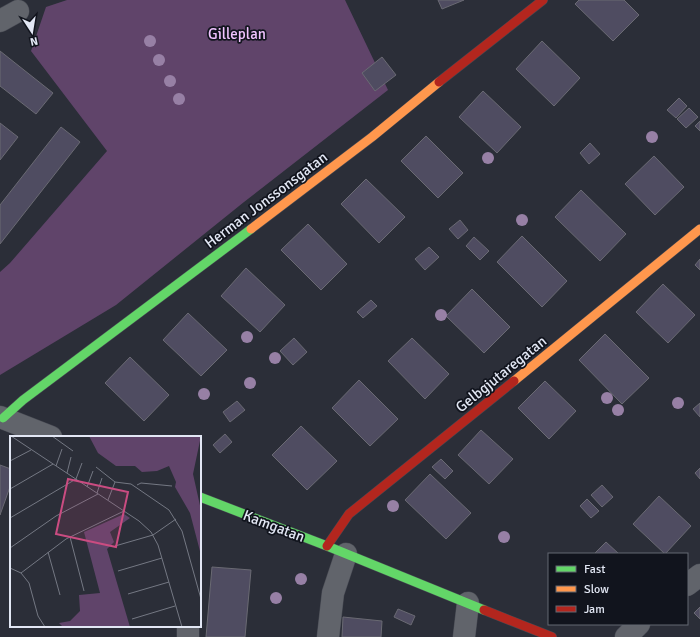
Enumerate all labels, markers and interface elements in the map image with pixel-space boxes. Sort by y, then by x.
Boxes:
north arrow [12,12,52,52]
park label: Gilleplan [208,25,266,43]
text: N [29,34,39,48]
street label: Herman Jonssonsgatan [201,148,331,252]
street label: Gelbgjutaregatan [452,332,550,416]
inset map [10,436,201,627]
street label: Kamgatan [240,506,308,546]
legend [548,553,688,625]
text: Fast [584,562,605,577]
text: Slow [584,582,609,597]
text: Jam [584,602,605,617]

